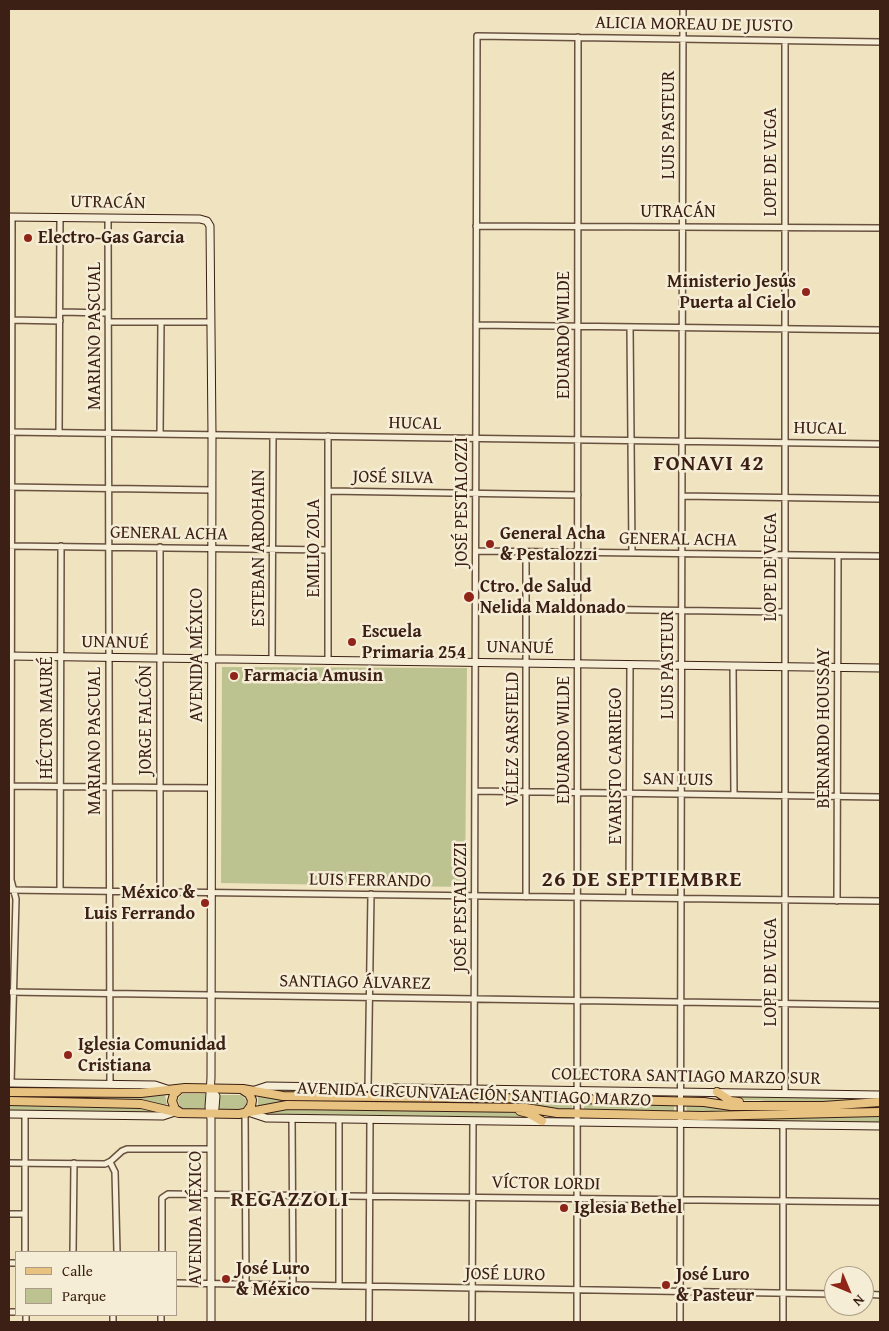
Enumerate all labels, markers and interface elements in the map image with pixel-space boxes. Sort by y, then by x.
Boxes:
street label: ALICIA MOREAU DE JUSTO [595,12,793,38]
street label: LUIS PASTEUR [658,71,680,179]
street label: LOPE DE VEGA [760,108,782,216]
street label: UTRACÁN [70,192,146,214]
street label: UTRACÁN [640,201,716,223]
place label: Electro-Gas Garcia [38,227,184,249]
marker: Electro-Gas Garcia [22,232,34,244]
street label: MARIANO PASCUAL [84,262,106,410]
street label: EDUARDO WILDE [553,271,575,399]
place label: Ministerio Jesús Puerta al Cielo [667,271,796,314]
marker: Ministerio Jesús Puerta al Cielo [800,286,812,298]
street label: HUCAL [388,413,442,435]
street label: HUCAL [793,418,847,440]
street label: JOSÉ PESTALOZZI [451,437,473,567]
district label: FONAVI 42 [652,451,766,477]
street label: JOSÉ SILVA [352,466,434,490]
street label: ESTEBAN ARDOHAIN [248,469,270,627]
street label: EMILIO ZOLA [303,499,325,597]
street label: LOPE DE VEGA [760,513,782,621]
street label: GENERAL ACHA [110,522,228,546]
place label: General Acha & Pestalozzi [500,523,606,566]
street label: GENERAL ACHA [619,528,737,552]
marker: General Acha & Pestalozzi [484,538,496,550]
place label: Ctro. de Salud Nelida Maldonado [480,576,626,618]
street label: AVENIDA MÉXICO [186,588,208,722]
marker: Ctro. de Salud Nelida Maldonado [462,590,476,604]
street label: LUIS PASTEUR [657,611,679,719]
place label: Escuela Primaria 254 [362,621,466,664]
street label: UNANUÉ [81,632,149,654]
marker: Escuela Primaria 254 [346,636,358,648]
street label: UNANUÉ [486,637,554,659]
street label: BERNARDO HOUSSAY [813,647,835,809]
street label: HÉCTOR MAURÉ [36,657,58,779]
street label: JORGE FALCÓN [135,665,157,775]
place label: Farmacia Amusin [244,665,383,687]
street label: MARIANO PASCUAL [84,667,106,815]
marker: Farmacia Amusin [228,670,240,682]
street label: VÉLEZ SARSFIELD [502,672,524,806]
street label: EDUARDO WILDE [553,676,575,804]
street label: EVARISTO CARRIEGO [605,688,627,844]
street label: SAN LUIS [643,769,713,791]
street label: JOSÉ PESTALOZZI [450,842,472,972]
district label: 26 DE SEPTIEMBRE [540,867,744,893]
street label: LUIS FERRANDO [309,869,431,893]
place label: México & Luis Ferrando [84,882,195,924]
marker: México & Luis Ferrando [199,897,211,909]
street label: LOPE DE VEGA [760,918,782,1026]
street label: SANTIAGO ÁLVAREZ [279,971,431,995]
place label: Iglesia Comunidad Cristiana [78,1034,226,1076]
marker: Iglesia Comunidad Cristiana [62,1049,74,1061]
street label: COLECTORA SANTIAGO MARZO SUR [551,1064,821,1090]
street label: AVENIDA CIRCUNVALACIÓN SANTIAGO MARZO [297,1078,651,1112]
street label: AVENIDA MÉXICO [185,1151,207,1285]
street label: VÍCTOR LORDI [491,1172,601,1196]
district label: REGAZZOLI [229,1187,351,1213]
place label: Iglesia Bethel [574,1197,682,1219]
marker: Iglesia Bethel [558,1202,570,1214]
legend [15,1251,178,1316]
place label: José Luro & México [236,1258,310,1300]
text: Calle [62,1260,93,1281]
street label: JOSÉ LURO [465,1264,545,1286]
place label: José Luro & Pasteur [676,1264,754,1306]
north arrow [824,1266,874,1316]
marker: José Luro & México [220,1273,232,1285]
marker: José Luro & Pasteur [660,1279,672,1291]
text: Parque [62,1285,106,1306]
text: N [849,1291,869,1311]

